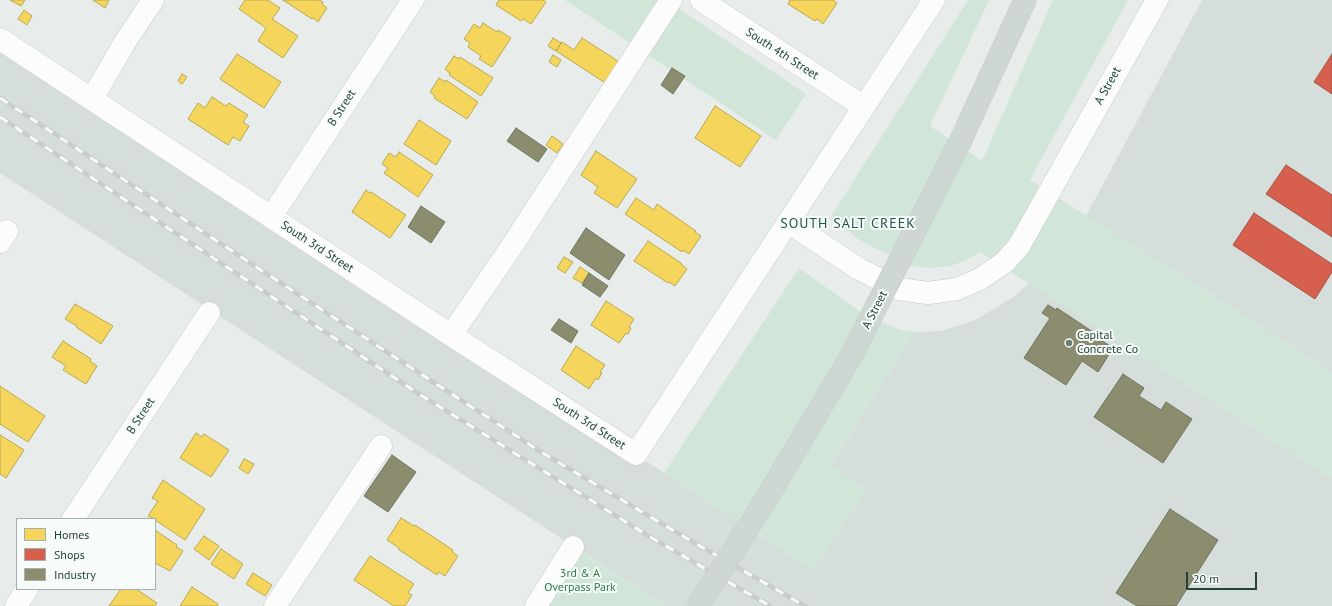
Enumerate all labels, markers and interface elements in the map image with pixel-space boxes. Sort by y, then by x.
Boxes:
street label: South 4th Street [743,25,821,83]
street label: A Street [1092,65,1124,107]
street label: B Street [325,87,359,129]
district label: SOUTH SALT CREEK [780,216,916,232]
street label: South 3rd Street [278,218,356,276]
street label: A Street [859,289,891,331]
place label: Capital Concrete Co [1077,329,1138,357]
marker: Capital Concrete Co [1064,338,1074,348]
street label: B Street [124,395,158,437]
street label: South 3rd Street [550,395,628,453]
legend [16,518,156,590]
text: Homes [54,527,89,542]
text: Shops [54,547,85,562]
scale bar [1188,564,1259,590]
text: Industry [54,567,96,582]
park label: 3rd & A Overpass Park [544,567,616,595]
text: 20 m [1193,571,1219,586]

